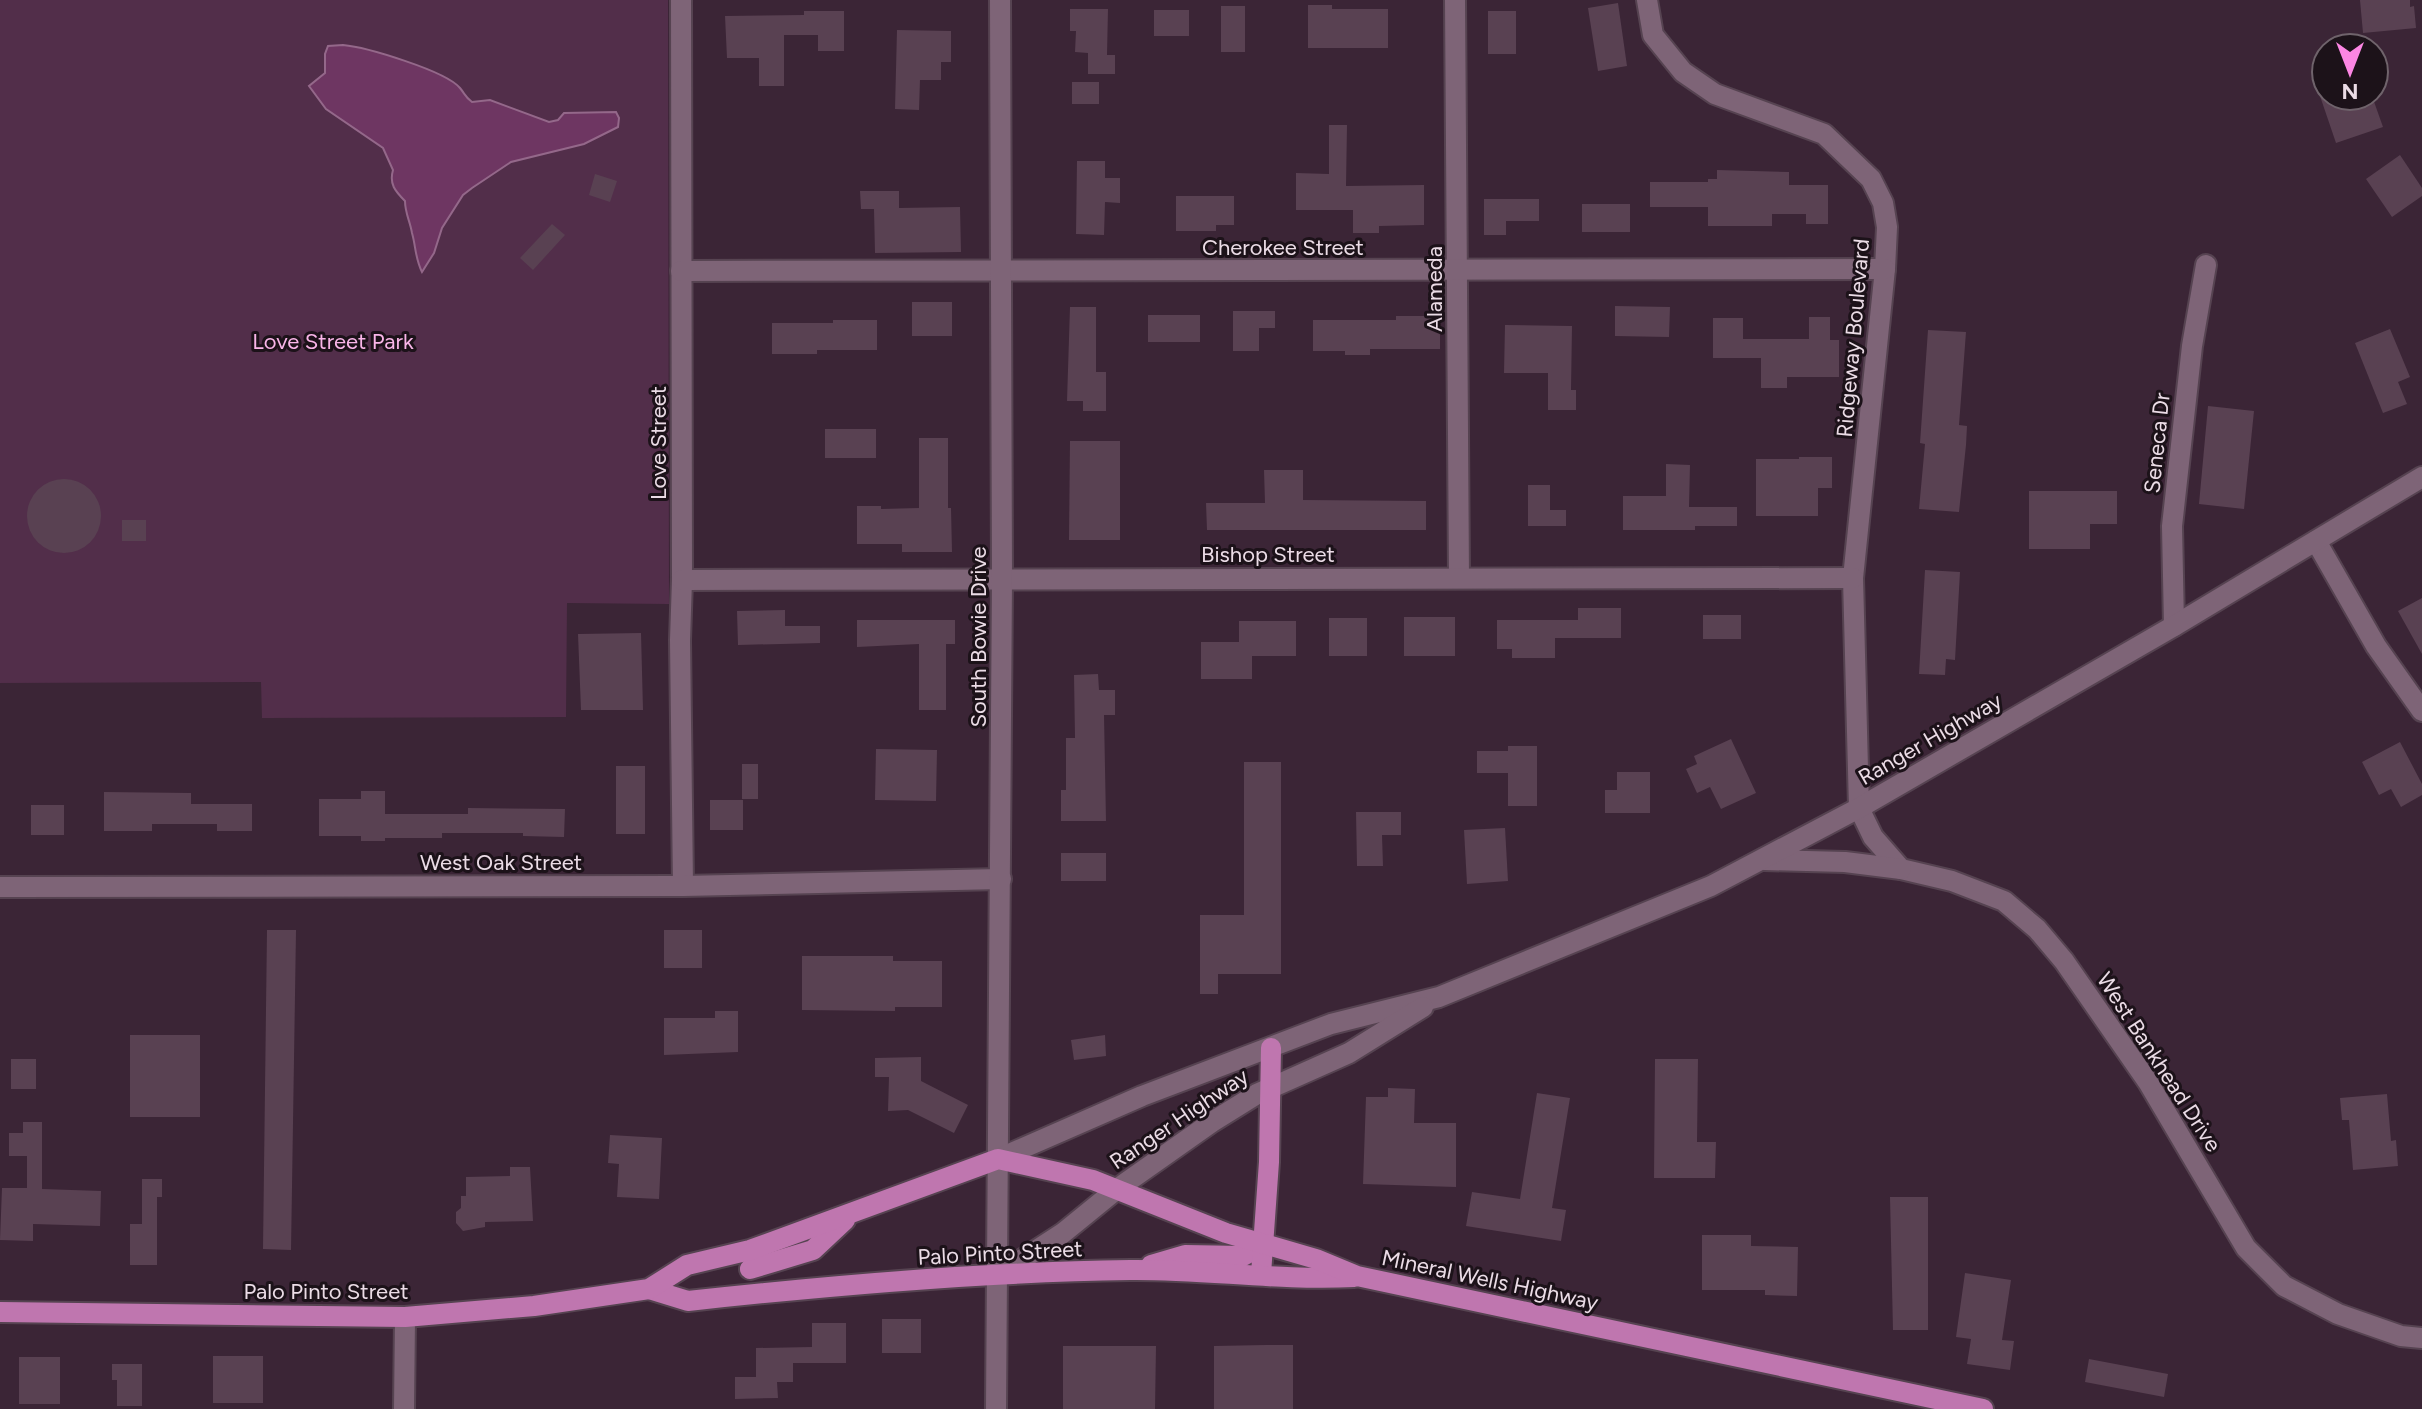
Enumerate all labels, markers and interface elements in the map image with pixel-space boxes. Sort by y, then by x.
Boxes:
north arrow [2310,32,2390,112]
text: N [2341,78,2359,105]
street label: Cherokee Street [1202,234,1364,261]
street label: Ridgeway Boulevard [1831,238,1875,438]
street label: Alameda [1421,246,1448,332]
park label: Love Street Park [252,328,414,355]
street label: Love Street [645,386,672,500]
street label: Seneca Dr [2138,391,2176,495]
street label: Bishop Street [1201,541,1335,568]
street label: South Bowie Drive [965,546,992,728]
street label: Ranger Highway [1853,687,2007,791]
street label: West Oak Street [420,849,582,876]
street label: West Bankhead Drive [2091,967,2227,1157]
street label: Ranger Highway [1105,1062,1254,1175]
street label: Palo Pinto Street [917,1235,1083,1271]
street label: Mineral Wells Highway [1379,1244,1601,1316]
street label: Palo Pinto Street [244,1278,408,1305]

